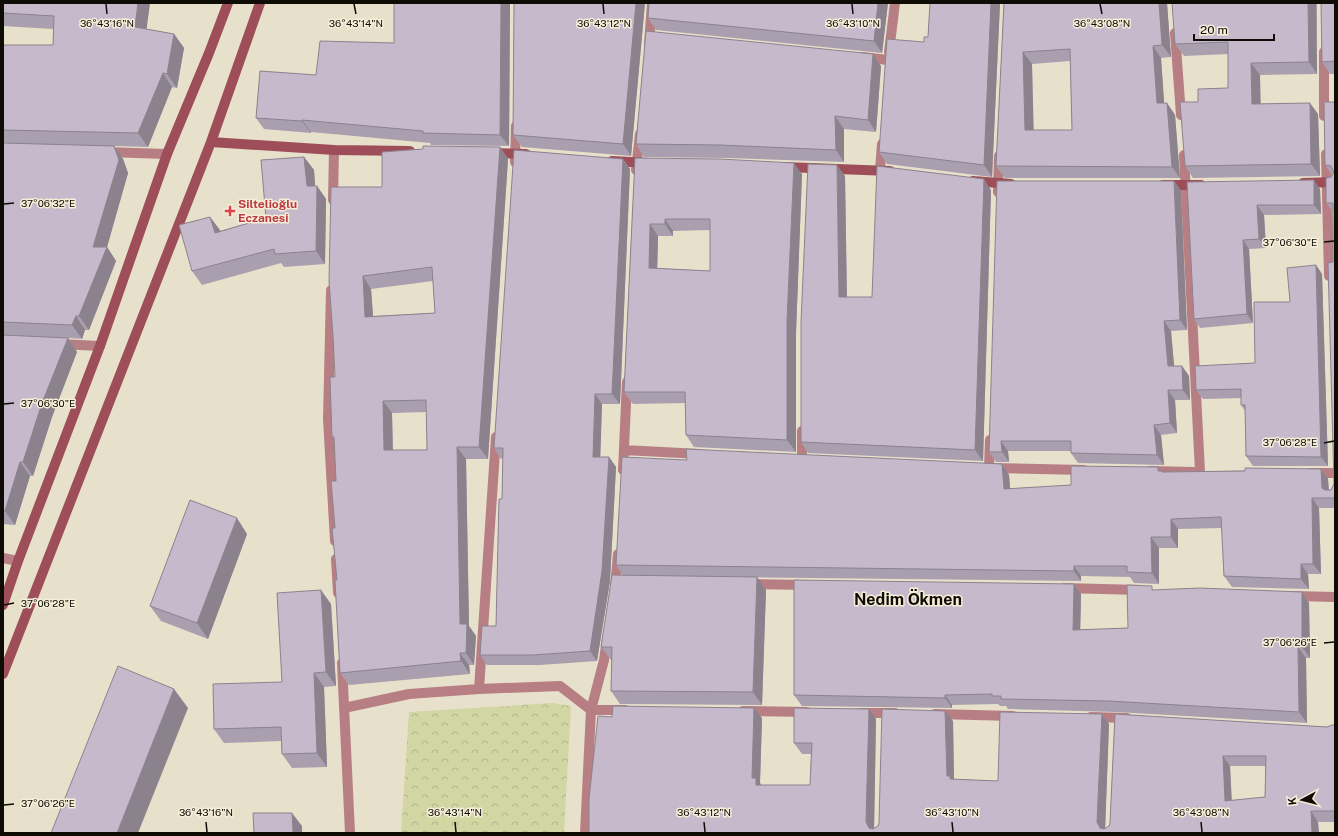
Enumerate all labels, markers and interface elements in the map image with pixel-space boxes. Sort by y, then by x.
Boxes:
scale bar [1194,16,1274,42]
text: 36°43'16"N [80,17,134,29]
text: 36°43'14"N [329,17,383,29]
text: 36°43'12"N [577,17,631,29]
text: 36°43'10"N [826,17,880,29]
text: 36°43'08"N [1074,17,1130,29]
text: 20 m [1200,23,1228,37]
text: 37°06'32"E [21,197,75,209]
place label: Siltelioğlu Eczanesi [238,197,297,225]
marker: Siltelioğlu Eczanesi [225,206,235,216]
text: 37°06'30"E [1263,236,1317,248]
text: 37°06'30"E [21,397,75,409]
text: 37°06'28"E [1263,436,1317,448]
district label: Nedim Ökmen [854,588,962,609]
text: 37°06'28"E [21,597,75,609]
text: 37°06'26"E [1263,636,1317,648]
north arrow [1282,780,1322,820]
text: K [1286,796,1299,806]
text: 37°06'26"E [21,797,75,809]
text: 36°43'16"N [179,806,233,818]
text: 36°43'14"N [428,806,482,818]
text: 36°43'12"N [677,806,731,818]
text: 36°43'10"N [925,806,979,818]
text: 36°43'08"N [1173,806,1229,818]

